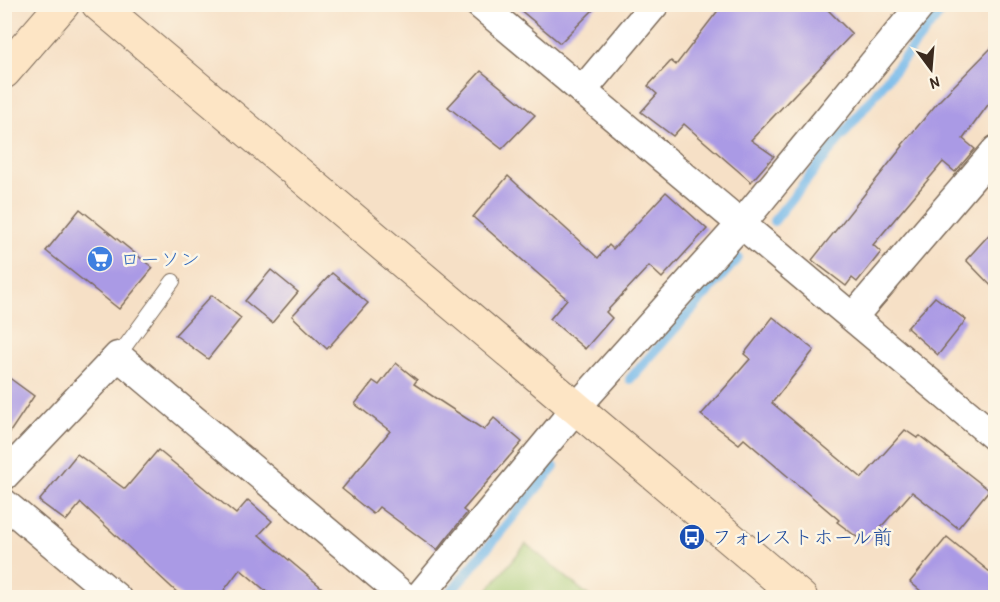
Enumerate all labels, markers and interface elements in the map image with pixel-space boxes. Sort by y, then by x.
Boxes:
north arrow [901,39,961,99]
text: N [928,72,942,95]
supermarket icon: ローソン [85,244,115,274]
place label: ローソン [120,245,200,272]
bus stop icon: フォレストホール前 [677,522,707,552]
place label: フォレストホール前 [712,523,892,550]

